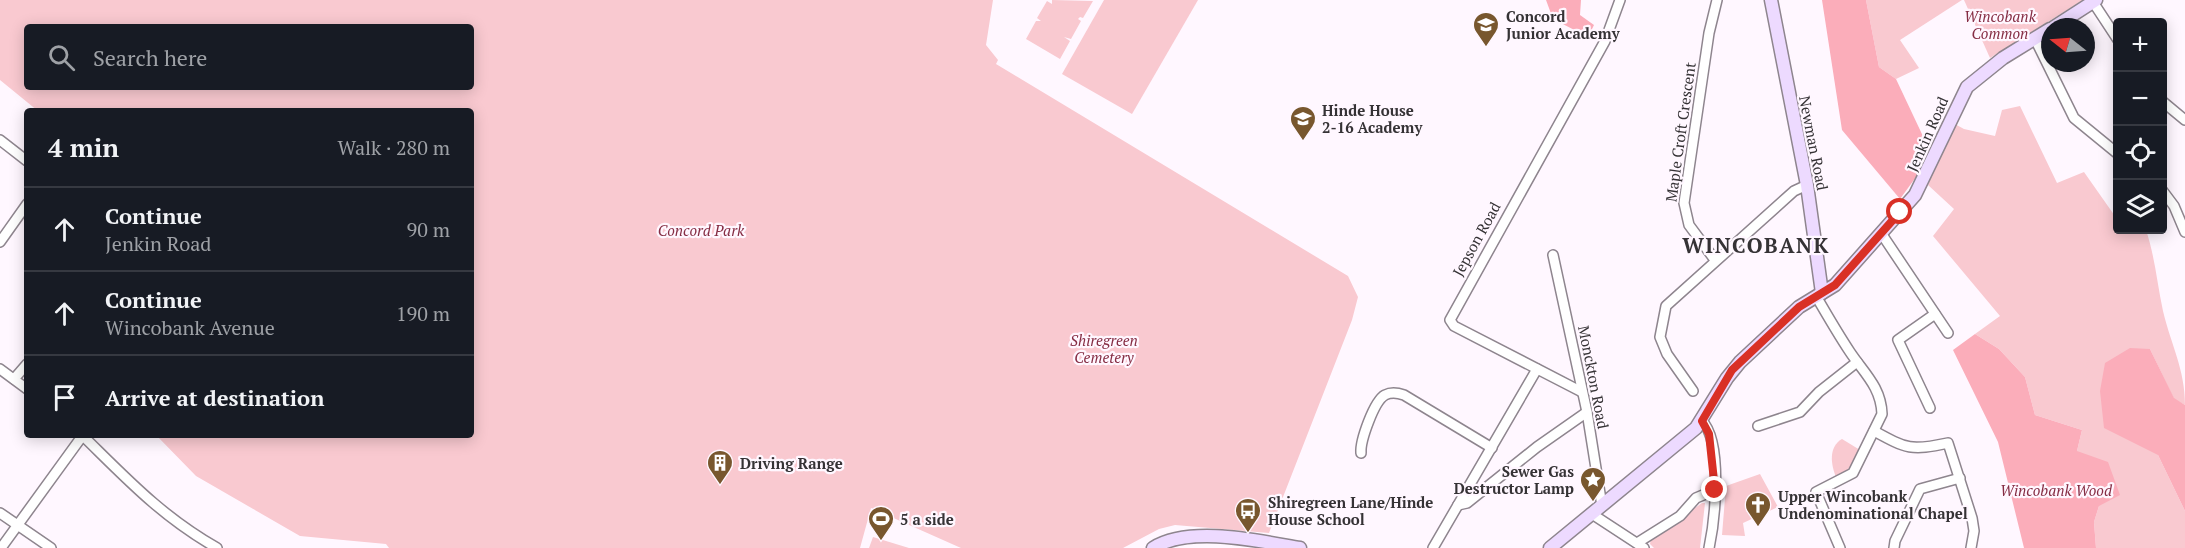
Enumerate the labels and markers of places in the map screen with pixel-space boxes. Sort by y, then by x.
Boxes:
place label: Concord Junior Academy [1506,6,1621,43]
school or university icon: Concord Junior Academy [1471,10,1501,48]
place label: Hinde House 2-16 Academy [1322,100,1423,137]
school or university icon: Hinde House 2-16 Academy [1288,104,1318,142]
building icon: Driving Range [705,448,735,486]
place label: Driving Range [740,453,843,473]
place label: Sewer Gas Destructor Lamp [1454,461,1574,498]
place icon: Sewer Gas Destructor Lamp [1578,465,1608,503]
place label: Upper Wincobank Undenominational Chapel [1778,486,1968,523]
church icon: Upper Wincobank Undenominational Chapel [1743,490,1773,528]
place label: Shiregreen Lane/Hinde House School [1268,492,1433,529]
bus stop icon: Shiregreen Lane/Hinde House School [1233,496,1263,534]
sports icon: 5 a side [866,504,896,542]
place label: 5 a side [900,509,954,529]

